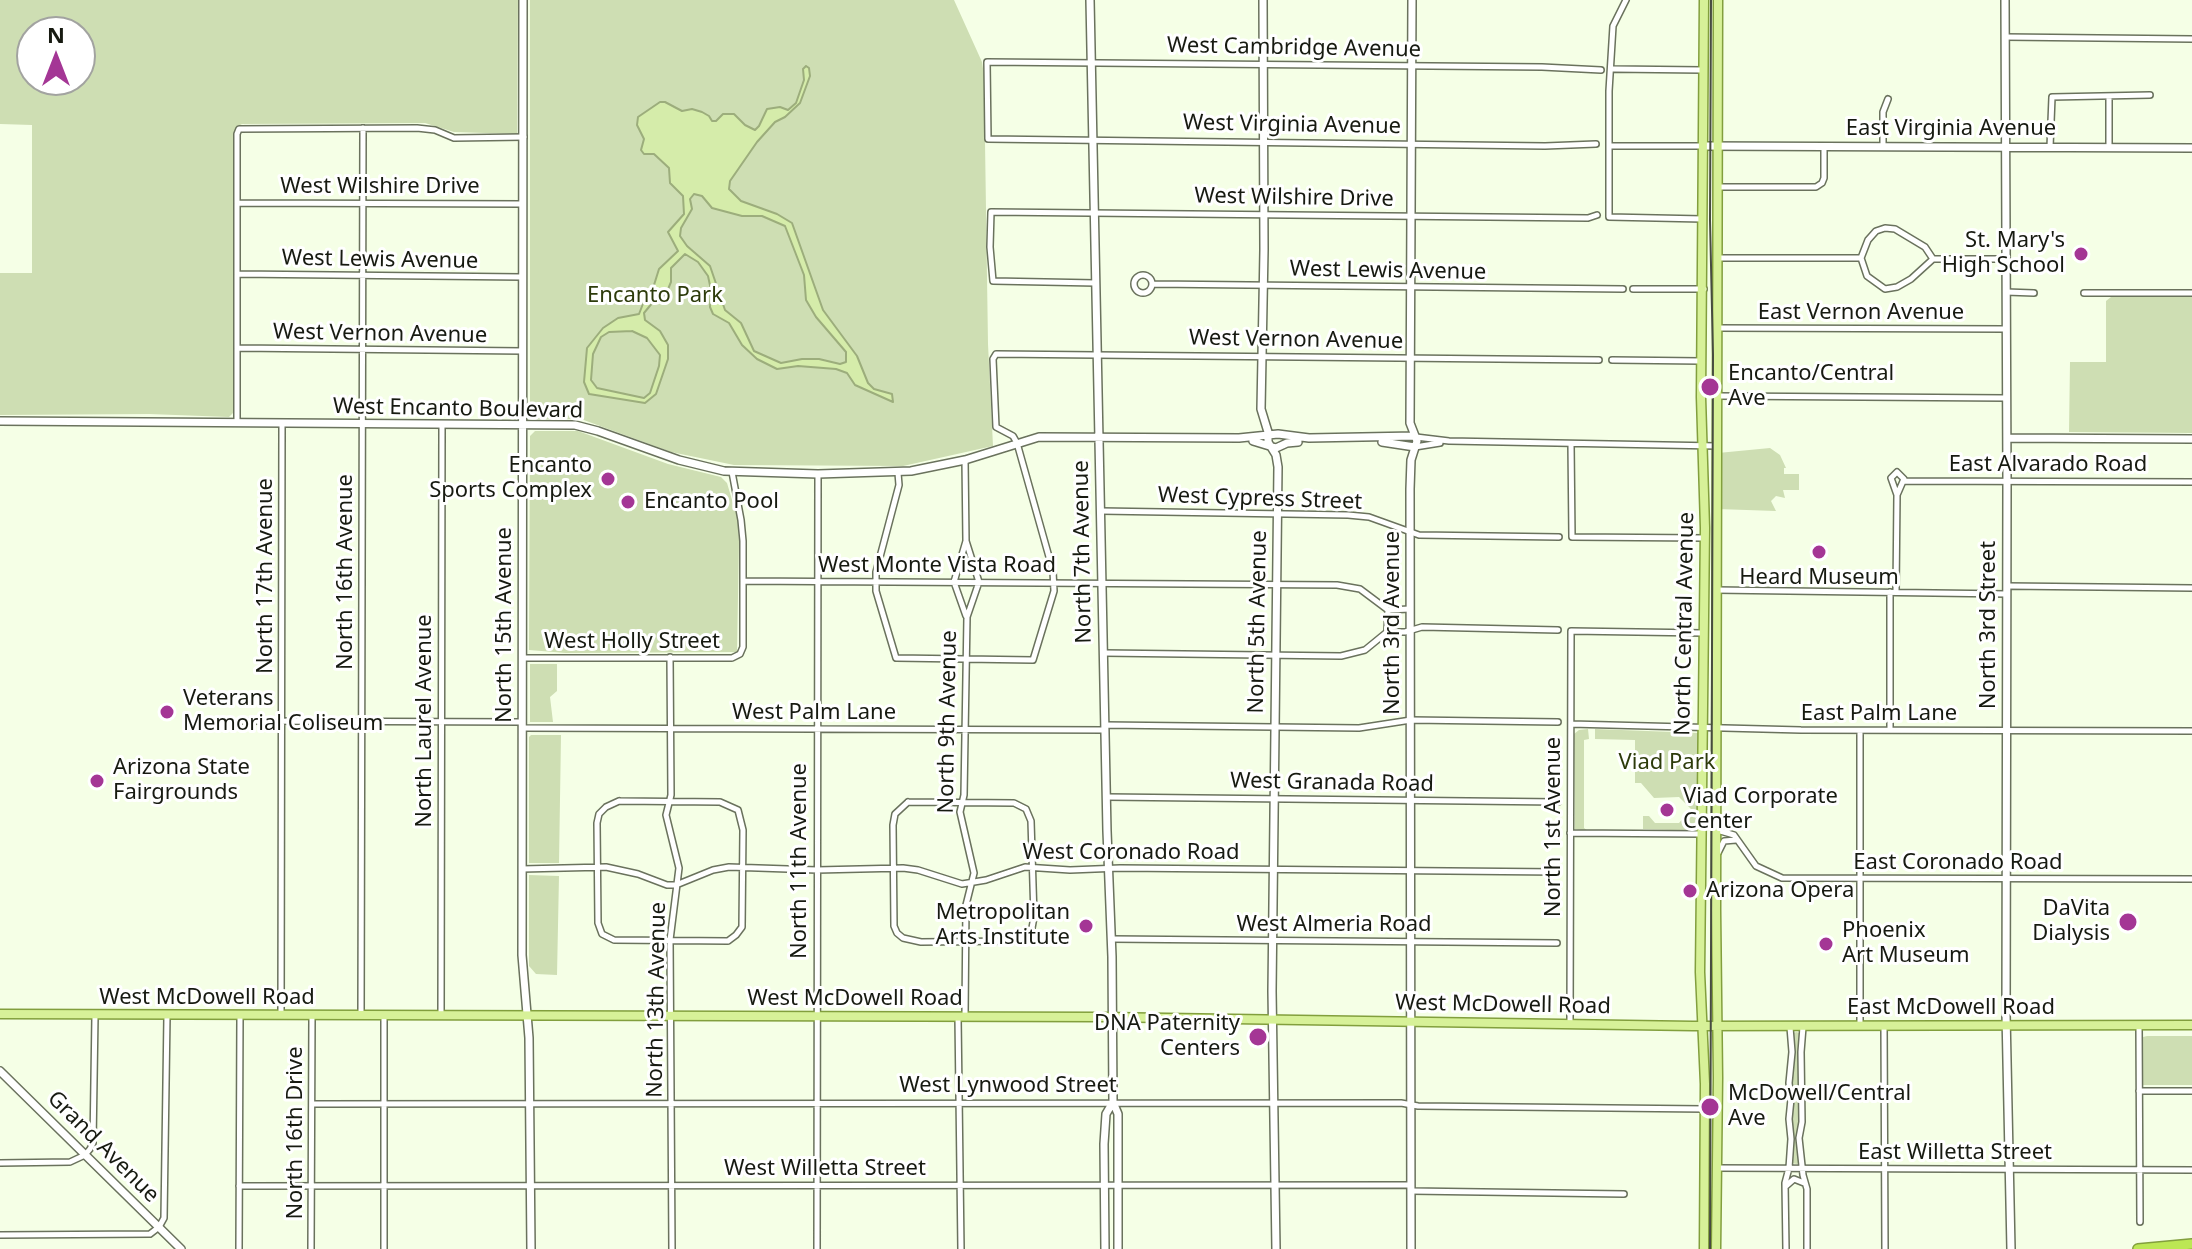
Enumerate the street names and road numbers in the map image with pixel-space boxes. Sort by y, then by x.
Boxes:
street label: West Cambridge Avenue [1167,33,1421,63]
street label: West Virginia Avenue [1183,110,1401,140]
street label: East Virginia Avenue [1846,116,2056,142]
street label: West Wilshire Drive [280,174,480,200]
street label: West Wilshire Drive [1194,183,1394,213]
street label: West Lewis Avenue [281,245,479,275]
street label: West Lewis Avenue [1289,256,1487,286]
street label: East Vernon Avenue [1758,300,1964,326]
street label: West Vernon Avenue [273,319,487,349]
street label: West Vernon Avenue [1189,325,1403,355]
street label: West Encanto Boulevard [333,394,583,424]
street label: East Alvarado Road [1949,452,2147,478]
street label: North 7th Avenue [1068,460,1098,644]
street label: North 16th Avenue [333,474,359,670]
street label: North 17th Avenue [253,478,279,674]
street label: West Cypress Street [1157,482,1363,516]
street label: North Central Avenue [1670,512,1700,736]
street label: North 15th Avenue [492,527,518,723]
street label: North 5th Avenue [1243,530,1273,714]
street label: North 3rd Avenue [1380,531,1406,715]
street label: North 3rd Street [1976,541,2002,709]
street label: West Monte Vista Road [818,553,1056,579]
street label: North Laurel Avenue [412,614,438,828]
street label: West Holly Street [544,629,720,655]
street label: North 9th Avenue [933,630,963,814]
street label: West Palm Lane [732,700,896,726]
street label: East Palm Lane [1801,701,1957,727]
street label: North 1st Avenue [1541,737,1567,917]
street label: North 11th Avenue [787,763,813,959]
street label: West Granada Road [1230,768,1434,798]
street label: West Coronado Road [1022,840,1240,866]
street label: East Coronado Road [1853,850,2063,876]
street label: North 13th Avenue [642,902,672,1098]
street label: West Almeria Road [1236,912,1432,938]
street label: West McDowell Road [99,985,315,1011]
street label: West McDowell Road [747,986,963,1012]
street label: West McDowell Road [1395,990,1611,1020]
street label: East McDowell Road [1847,995,2055,1021]
street label: North 16th Drive [283,1046,309,1220]
street label: West Lynwood Street [899,1073,1117,1099]
street label: Grand Avenue [42,1086,164,1208]
street label: East Willetta Street [1858,1140,2052,1166]
street label: West Willetta Street [724,1156,926,1182]

